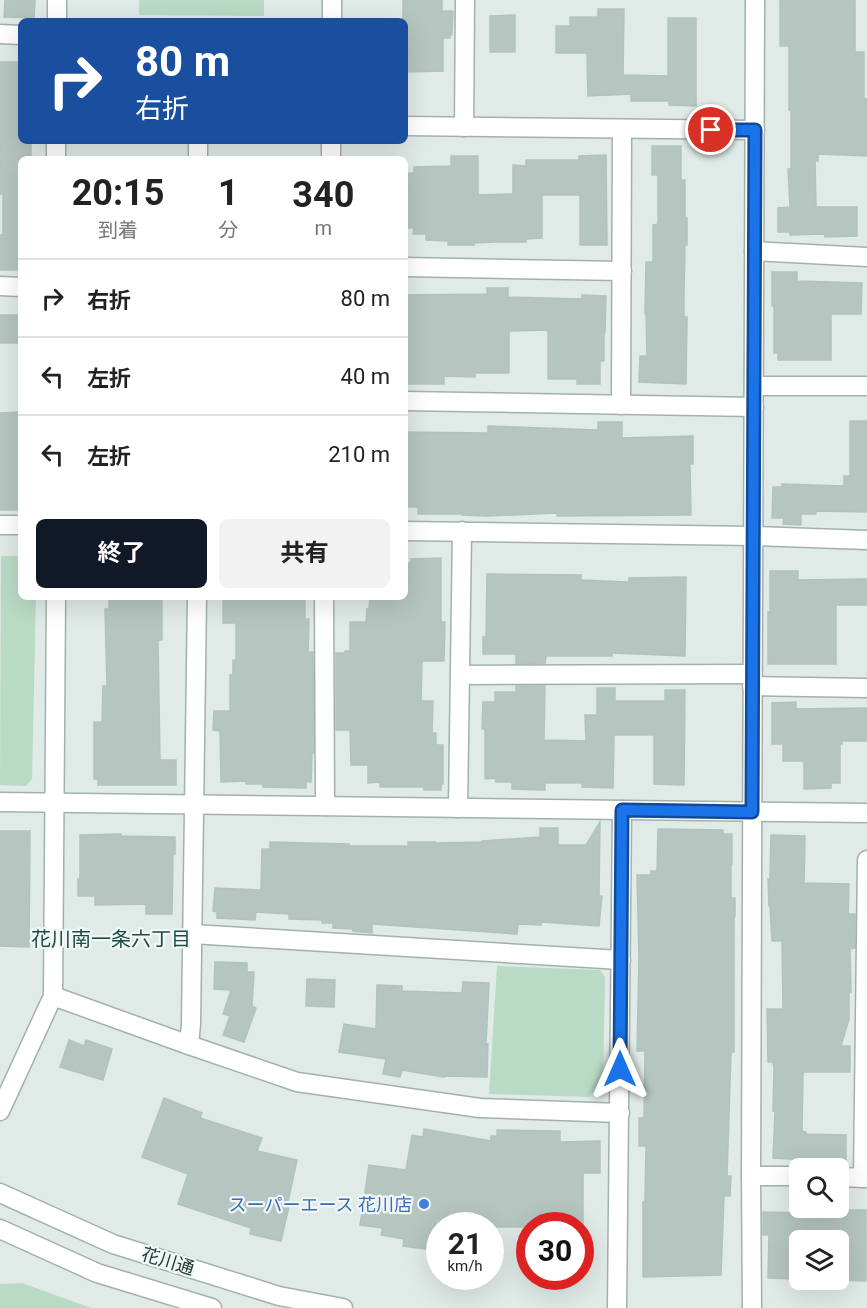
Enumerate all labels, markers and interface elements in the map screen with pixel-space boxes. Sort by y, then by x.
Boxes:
text: 80 m [135,37,230,86]
icon: right [36,42,114,120]
text: 右折 [135,93,189,125]
pin [685,104,736,155]
icon: arrive [694,113,727,146]
text: 20:15 [72,172,164,214]
text: 1 [218,172,239,214]
text: 340 [292,174,354,216]
text: m [315,216,332,240]
text: 到着 [98,218,138,242]
text: 分 [218,218,238,242]
icon: right [36,282,69,315]
text: 80 m [341,286,390,311]
text: 右折 [87,288,131,313]
icon: left [36,360,69,393]
text: 40 m [341,364,390,389]
text: 左折 [87,366,131,391]
icon: left [36,438,69,471]
text: 210 m [328,442,390,467]
text: 左折 [87,444,131,469]
button: 終了 [36,519,207,588]
button: 共有 [219,519,390,588]
district label: 花川南一条六丁目 [31,927,191,951]
position arrow [588,1037,652,1101]
map controls [789,1158,849,1290]
button: search [789,1158,849,1218]
place label: スーパーエース 花川店 [229,1194,412,1215]
marker: スーパーエース 花川店 [417,1197,431,1211]
speed limit sign: 30 [516,1212,594,1290]
text: 21 [448,1226,482,1261]
button: layers [789,1230,849,1290]
street label: 花川通 [139,1243,197,1279]
text: km/h [447,1257,483,1275]

